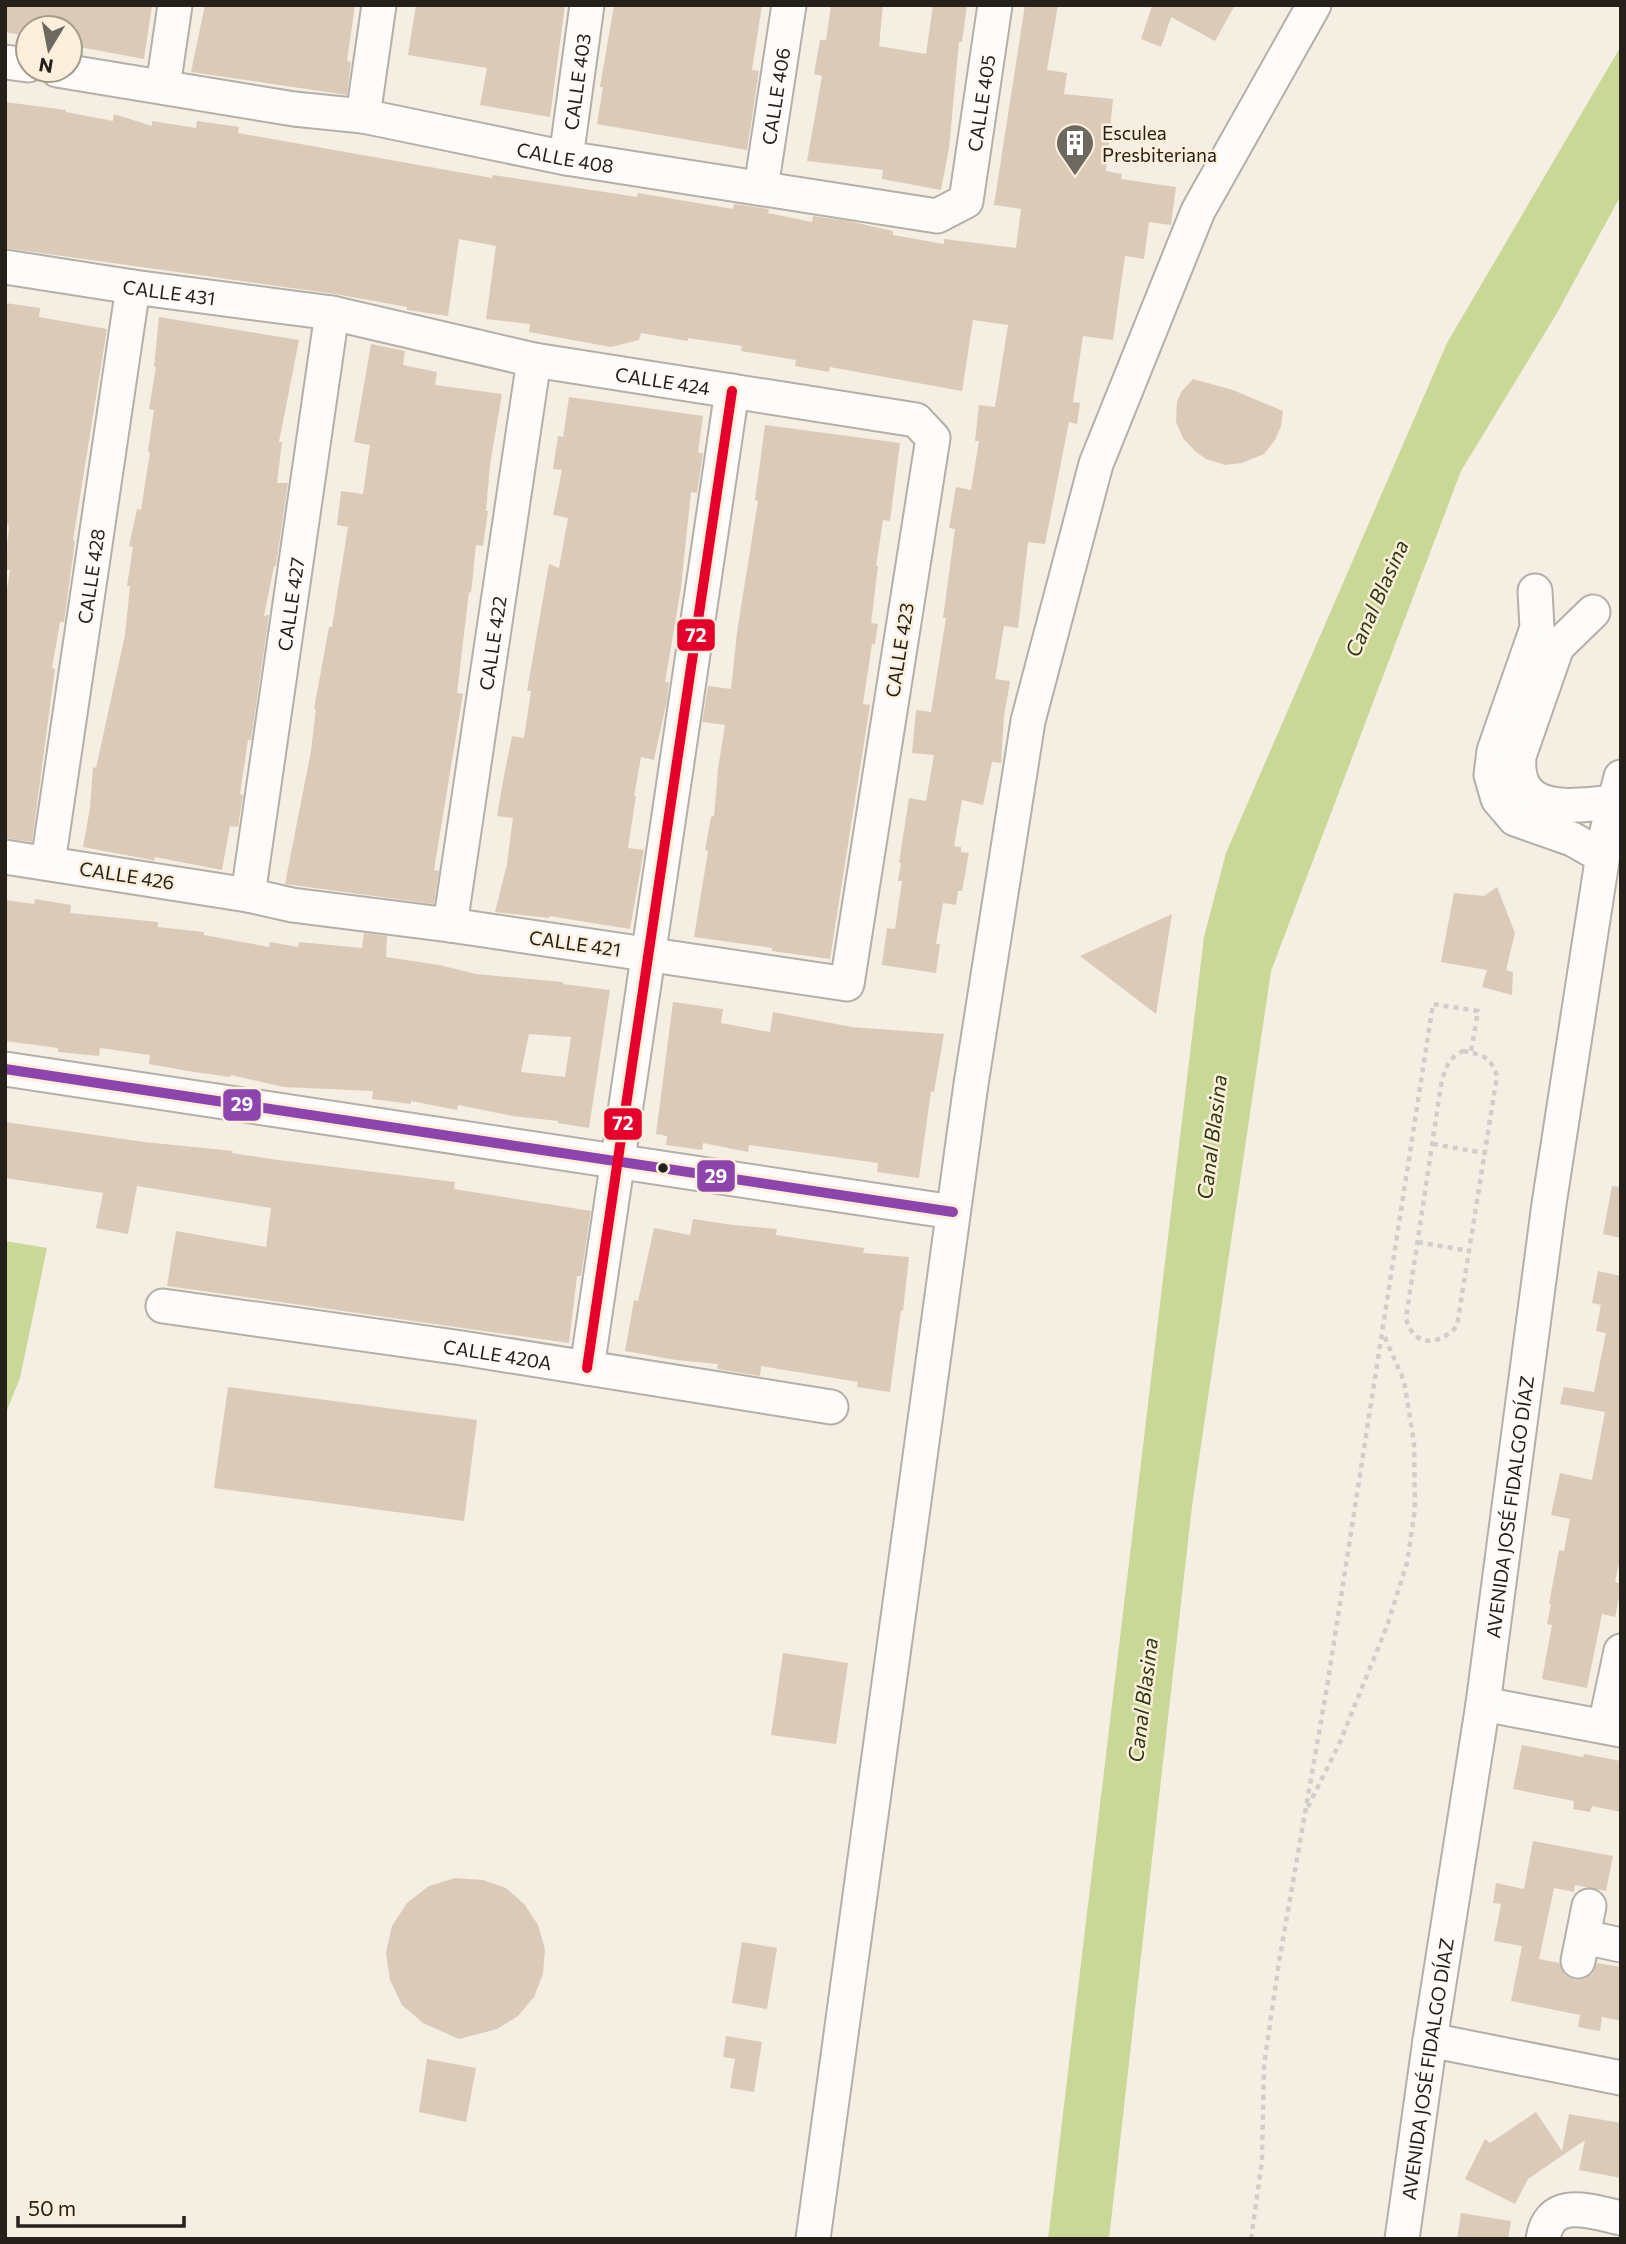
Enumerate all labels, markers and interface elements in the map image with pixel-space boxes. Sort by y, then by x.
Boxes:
north arrow [14,14,84,84]
street label: CALLE 403 [558,32,594,132]
street label: CALLE 406 [756,46,794,146]
street label: CALLE 405 [962,53,999,153]
text: N [37,54,55,79]
place label: Esculea Presbiteriana [1102,121,1217,166]
building icon: Esculea Presbiteriana [1054,122,1096,177]
street label: CALLE 408 [515,137,615,177]
street label: CALLE 431 [121,274,217,309]
street label: CALLE 424 [614,361,712,399]
street label: CALLE 428 [72,527,109,625]
water label: Canal Blasina [1339,536,1413,660]
street label: CALLE 427 [272,556,308,652]
street label: CALLE 422 [474,594,510,692]
street label: CALLE 423 [880,601,918,699]
line badge: 72 [676,618,716,652]
text: 72 [685,623,707,646]
street label: CALLE 426 [78,856,176,894]
street label: CALLE 421 [528,925,622,961]
water label: Canal Blasina [1191,1073,1231,1201]
line badge: 29 [222,1088,262,1122]
text: 29 [231,1092,253,1115]
line badge: 72 [603,1107,643,1141]
text: 72 [612,1111,634,1134]
line badge: 29 [696,1159,736,1193]
unlabelled marker [656,1161,670,1175]
text: 29 [705,1164,727,1187]
street label: CALLE 420A [442,1334,554,1374]
street label: AVENIDA JOSÉ FIDALGO DÍAZ [1480,1374,1538,1640]
water label: Canal Blasina [1122,1636,1162,1764]
street label: AVENIDA JOSÉ FIDALGO DÍAZ [1396,1936,1457,2201]
scale bar [18,2184,184,2228]
text: 50 m [28,2195,76,2220]

